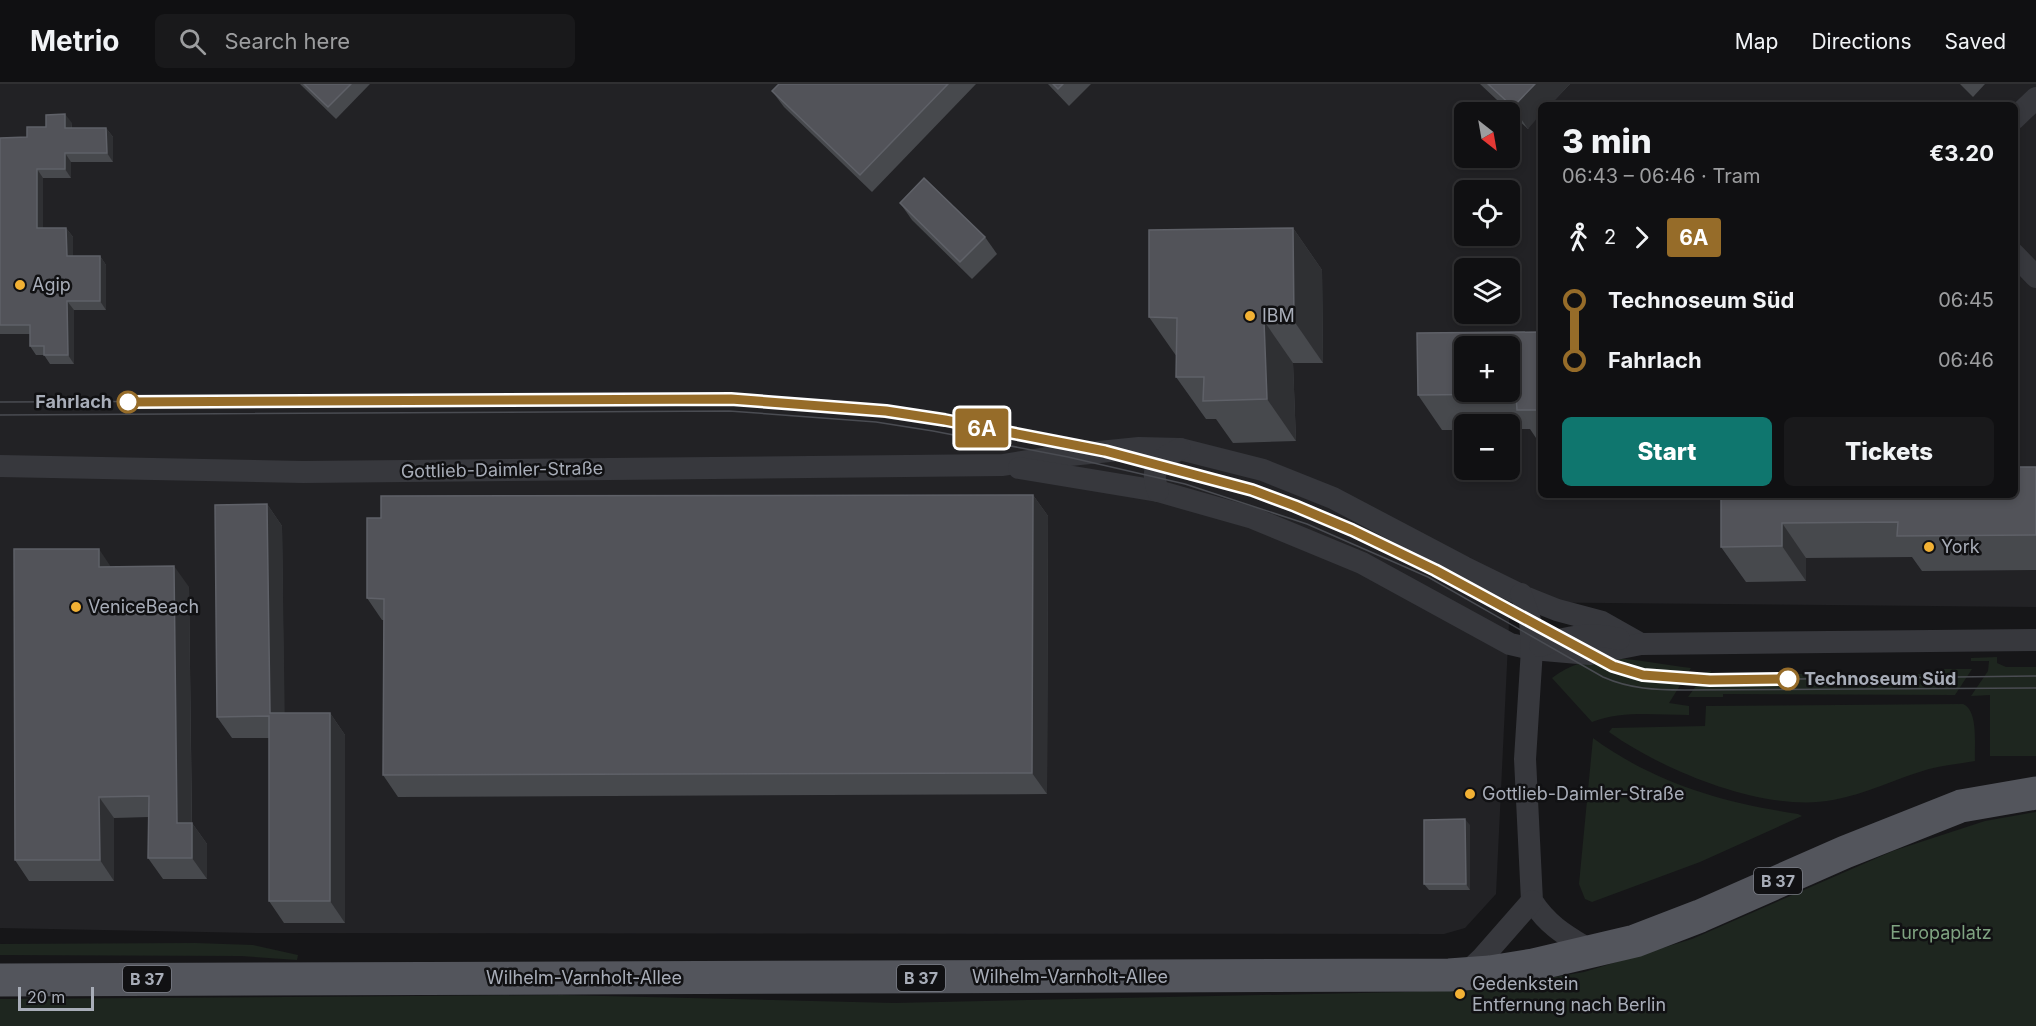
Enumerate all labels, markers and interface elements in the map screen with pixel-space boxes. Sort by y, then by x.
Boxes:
search box [155,14,575,68]
text: Metrio [30,24,119,58]
icon: search [176,25,209,58]
text: Search here [224,28,350,54]
text: Map [1735,29,1778,54]
text: Directions [1811,29,1912,54]
text: Saved [1945,29,2006,54]
north arrow [1454,102,1520,168]
map controls [1454,102,1520,480]
text: 3 min [1562,121,1652,161]
text: €3.20 [1929,140,1994,166]
text: 06:43 – 06:46 · Tram [1562,164,1760,188]
button: locate [1454,180,1520,246]
icon: walk [1562,221,1595,254]
icon: forward [1625,221,1658,254]
text: 2 [1604,225,1616,249]
text: 6A [1679,225,1709,250]
button: layers [1454,258,1520,324]
place label: Agip [32,274,71,295]
marker: Agip [13,278,27,292]
text: Technoseum Süd [1608,287,1794,313]
text: 06:45 [1938,288,1994,312]
place label: IBM [1262,305,1295,326]
marker: IBM [1243,309,1257,323]
button: + [1454,336,1520,402]
text: Fahrlach [1608,347,1702,373]
text: 06:46 [1938,348,1994,372]
place label: Fahrlach [35,391,112,412]
marker: Fahrlach [117,391,139,413]
line badge: 6A [955,408,1009,448]
button: − [1454,414,1520,480]
text: 6A [967,416,997,441]
button: Start [1562,417,1772,486]
button: Tickets [1784,417,1994,486]
street label: Gottlieb-Daimler-Straße [401,457,603,482]
place label: York [1941,536,1980,557]
marker: York [1922,540,1936,554]
place label: VeniceBeach [88,596,199,617]
marker: VeniceBeach [69,600,83,614]
marker: Technoseum Süd [1777,668,1799,690]
place label: Technoseum Süd [1804,668,1956,689]
place label: Gottlieb-Daimler-Straße [1482,783,1684,804]
marker: Gottlieb-Daimler-Straße [1463,787,1477,801]
road number: B 37 [1754,868,1802,894]
park label: Europaplatz [1890,922,1992,943]
road number: B 37 [897,965,945,991]
road number: B 37 [123,966,171,992]
street label: Wilhelm-Varnholt-Allee [972,966,1168,987]
street label: Wilhelm-Varnholt-Allee [486,967,682,988]
place label: Gedenkstein Entfernung nach Berlin [1472,973,1666,1015]
scale bar [18,984,94,1012]
text: 20 m [27,987,65,1007]
marker: Gedenkstein Entfernung nach Berlin [1453,987,1467,1001]

